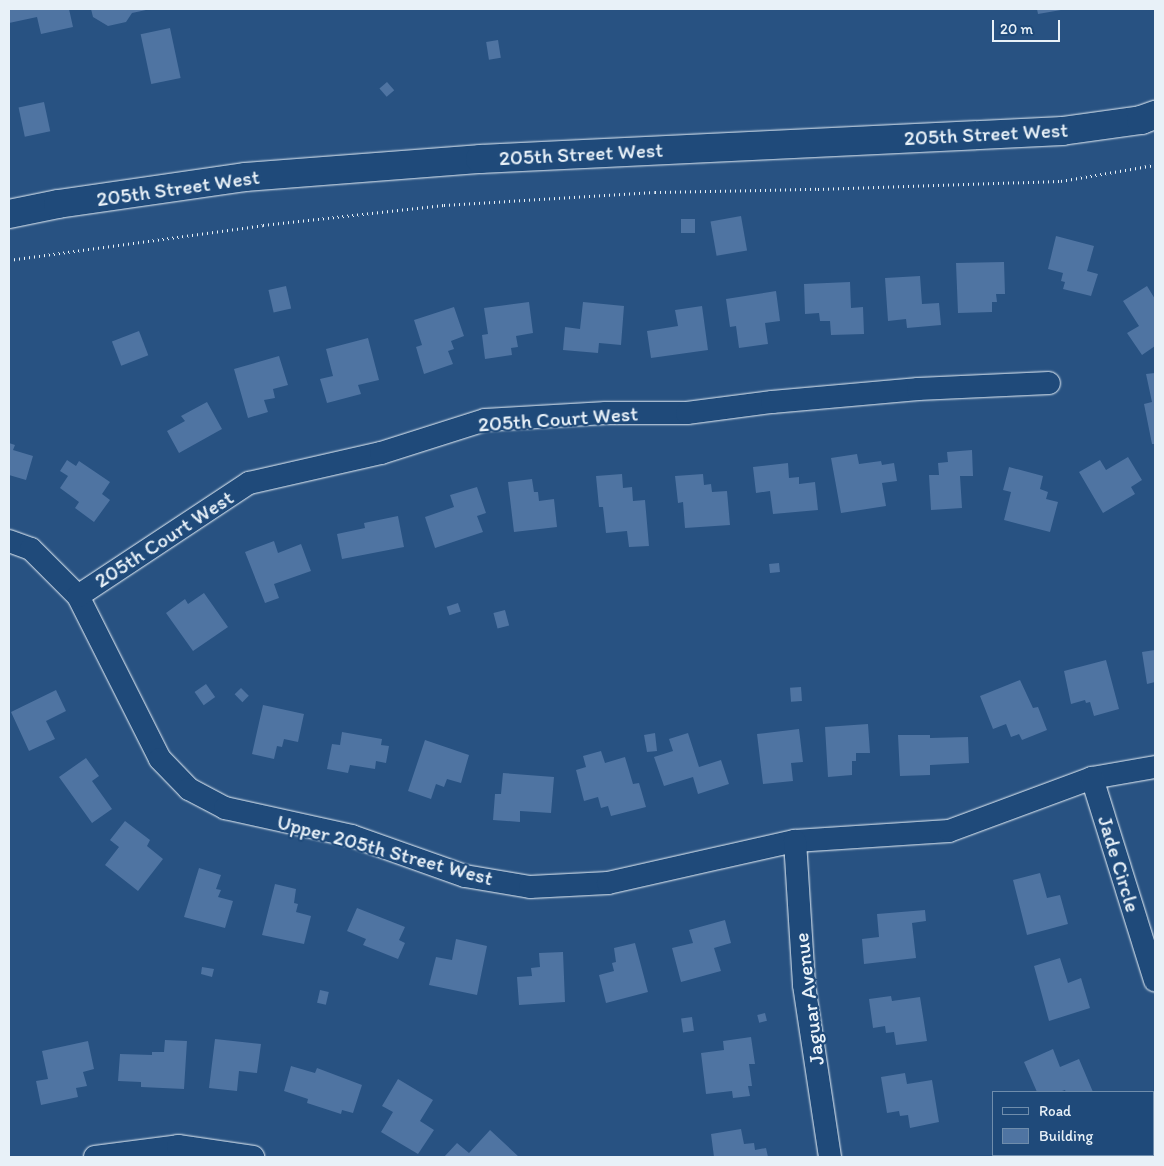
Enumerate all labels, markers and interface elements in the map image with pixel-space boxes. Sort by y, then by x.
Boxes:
scale bar [994,10,1062,42]
text: 20 m [1000,20,1033,38]
street label: 205th Street West [904,117,1068,151]
street label: 205th Street West [499,137,663,171]
street label: 205th Street West [96,164,260,212]
street label: 205th Court West [478,401,638,437]
street label: 205th Court West [90,485,238,593]
street label: Upper 205th Street West [275,809,495,891]
street label: Jade Circle [1092,813,1146,915]
street label: Jaguar Avenue [788,932,830,1066]
legend [992,1091,1154,1156]
text: Road [1039,1102,1071,1120]
text: Building [1039,1127,1093,1145]

